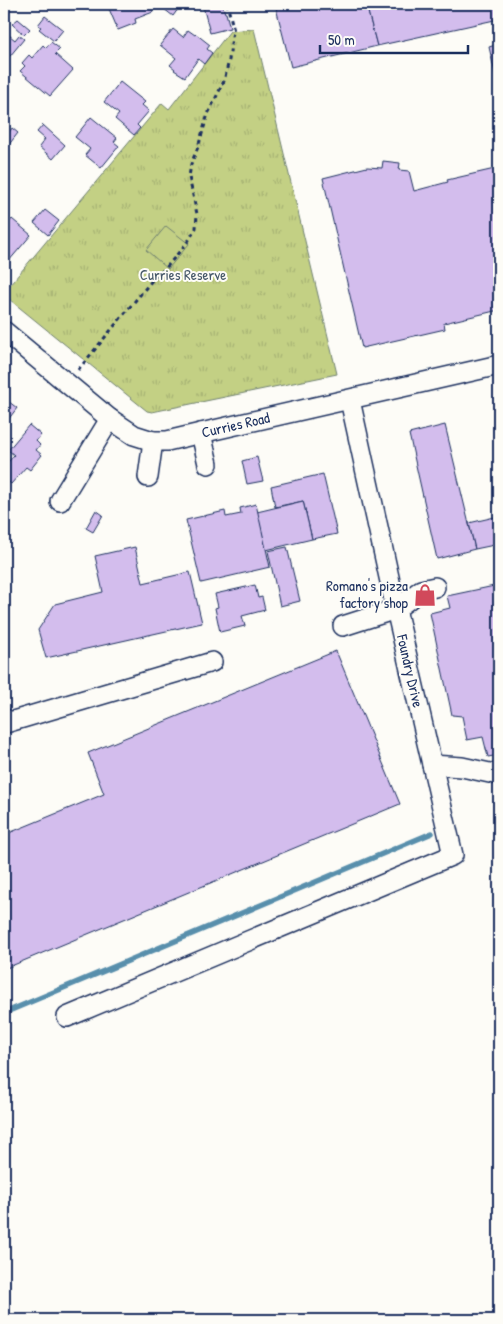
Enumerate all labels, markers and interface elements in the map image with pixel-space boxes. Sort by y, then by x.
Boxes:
scale bar [320,22,468,54]
text: 50 m [328,29,355,50]
park label: Curries Reserve [140,264,226,285]
street label: Curries Road [200,407,272,443]
place label: Romano's pizza factory shop [326,575,409,613]
shop icon: Romano's pizza factory shop [412,582,438,608]
street label: Foundry Drive [392,631,429,709]

